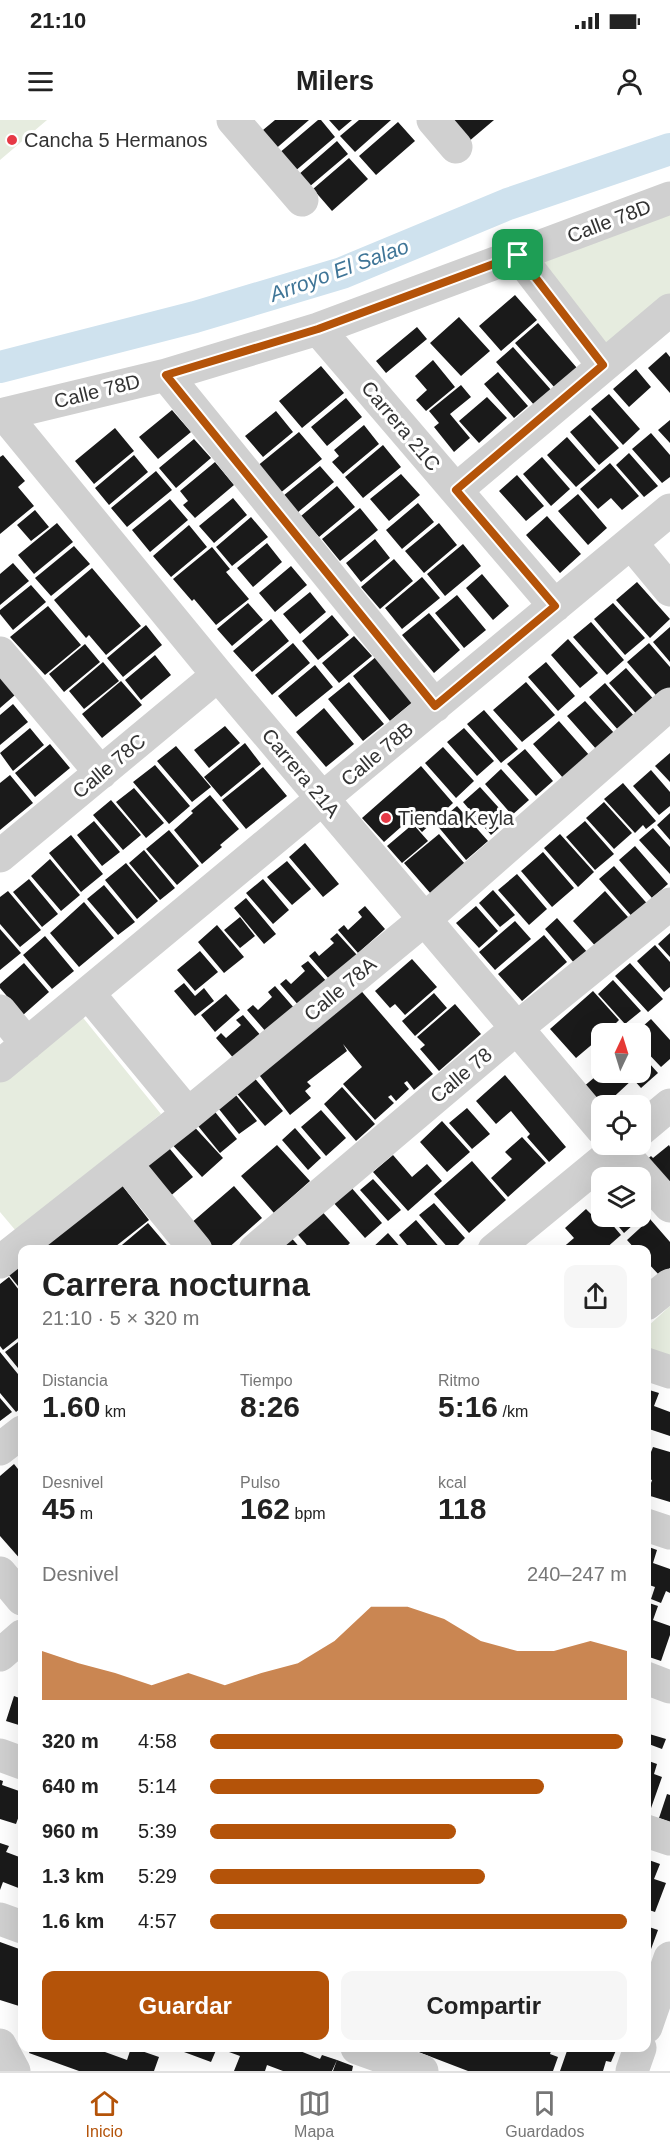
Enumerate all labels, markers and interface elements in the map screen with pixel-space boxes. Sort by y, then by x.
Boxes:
text: 21:10 [30,8,86,33]
icon: menu [24,65,57,98]
icon: person [613,65,646,98]
text: Milers [296,66,374,96]
place label: Cancha 5 Hermanos [24,129,207,151]
marker: Cancha 5 Hermanos [5,133,19,147]
street label: Calle 78D [564,195,654,247]
pin [492,229,543,280]
water label: Arroyo El Salao [265,234,412,306]
icon: arrive [501,238,534,271]
street label: Calle 78D [52,370,142,412]
street label: Carrera 21C [357,377,445,475]
street label: Calle 78B [337,718,417,790]
street label: Carrera 21A [258,724,345,822]
street label: Calle 78C [68,729,150,803]
place label: Tienda Keyla [398,807,515,829]
marker: Tienda Keyla [379,811,393,825]
street label: Calle 78A [300,952,381,1025]
north arrow [591,1023,651,1083]
map controls [591,1023,651,1227]
street label: Calle 78 [426,1043,496,1107]
button: locate [591,1095,651,1155]
button: layers [591,1167,651,1227]
button: share [564,1265,627,1328]
text: Carrera nocturna [42,1266,310,1303]
text: 21:10 · 5 × 320 m [42,1307,199,1329]
text: Distancia [42,1372,108,1389]
text: Tiempo [240,1372,293,1389]
text: Ritmo [438,1372,480,1389]
text: 1.60 [42,1390,100,1423]
text: 8:26 [240,1390,300,1423]
text: 5:16 [438,1390,498,1423]
text: km [100,1403,126,1420]
text: /km [498,1403,528,1420]
text: Desnivel [42,1474,103,1491]
text: Pulso [240,1474,280,1491]
text: kcal [438,1474,466,1491]
text: 45 [42,1492,75,1525]
text: 162 [240,1492,290,1525]
text: 118 [438,1492,486,1525]
text: m [75,1505,93,1522]
text: bpm [290,1505,326,1522]
text: Desnivel [42,1563,119,1585]
text: 240–247 m [527,1563,627,1585]
text: 320 m [42,1730,99,1752]
text: 4:58 [138,1730,177,1752]
text: 640 m [42,1775,99,1797]
text: 5:14 [138,1775,177,1797]
text: 960 m [42,1820,99,1842]
text: 5:39 [138,1820,177,1842]
text: 1.3 km [42,1865,104,1887]
text: 5:29 [138,1865,177,1887]
text: 1.6 km [42,1910,104,1932]
text: 4:57 [138,1910,177,1932]
button: Guardar [42,1971,329,2040]
button: Compartir [341,1971,627,2040]
tab: Inicio [86,2087,123,2141]
tab: Mapa [294,2087,334,2141]
tab: Guardados [505,2087,584,2141]

